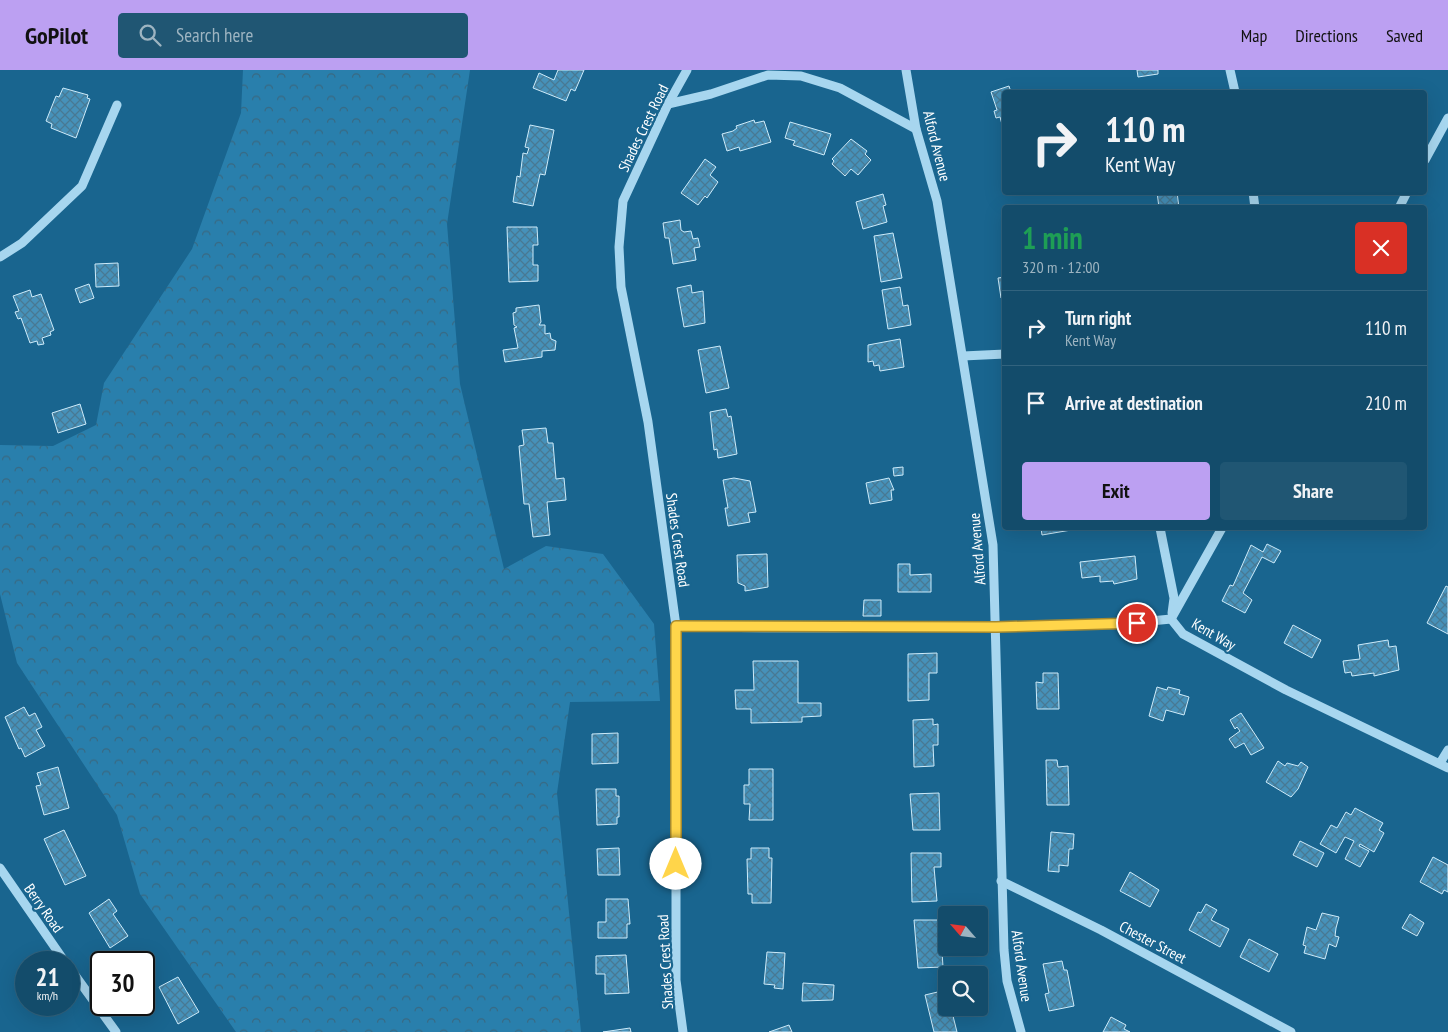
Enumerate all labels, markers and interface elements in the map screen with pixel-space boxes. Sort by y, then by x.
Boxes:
search box [118,13,468,58]
text: GoPilot [25,20,88,51]
icon: search [136,21,164,49]
text: Search here [176,23,253,47]
text: Map [1241,24,1267,47]
text: Directions [1295,24,1358,47]
text: Saved [1386,24,1423,47]
street label: Shades Crest Road [614,81,672,175]
text: 110 m [1105,106,1186,152]
street label: Alford Avenue [919,109,955,183]
icon: right [1022,110,1087,175]
text: Kent Way [1105,150,1175,178]
text: 1 min [1022,218,1083,257]
button: close [1355,222,1407,274]
text: 320 m · 12:00 [1022,257,1100,277]
text: Turn right [1065,306,1131,330]
icon: right [1022,314,1050,342]
text: 110 m [1365,316,1407,340]
text: Kent Way [1065,330,1116,350]
icon: arrive [1022,389,1050,417]
text: Arrive at destination [1065,391,1203,415]
text: 210 m [1365,391,1407,415]
button: Exit [1022,462,1210,520]
button: Share [1220,462,1407,520]
street label: Shades Crest Road [662,492,694,588]
street label: Alford Avenue [964,512,990,586]
pin [1116,602,1158,644]
icon: arrive [1123,609,1151,637]
street label: Kent Way [1189,614,1240,654]
position arrow [649,837,701,889]
street label: Berry Road [20,880,68,936]
north arrow [938,906,988,956]
map controls [938,906,988,1016]
street label: Shades Crest Road [653,914,677,1010]
street label: Chester Street [1116,916,1190,968]
street label: Alford Avenue [1008,929,1036,1003]
speed limit sign: 30 [90,951,155,1016]
text: 21 [36,961,59,993]
button: search [938,966,988,1016]
text: km/h [37,988,58,1003]

